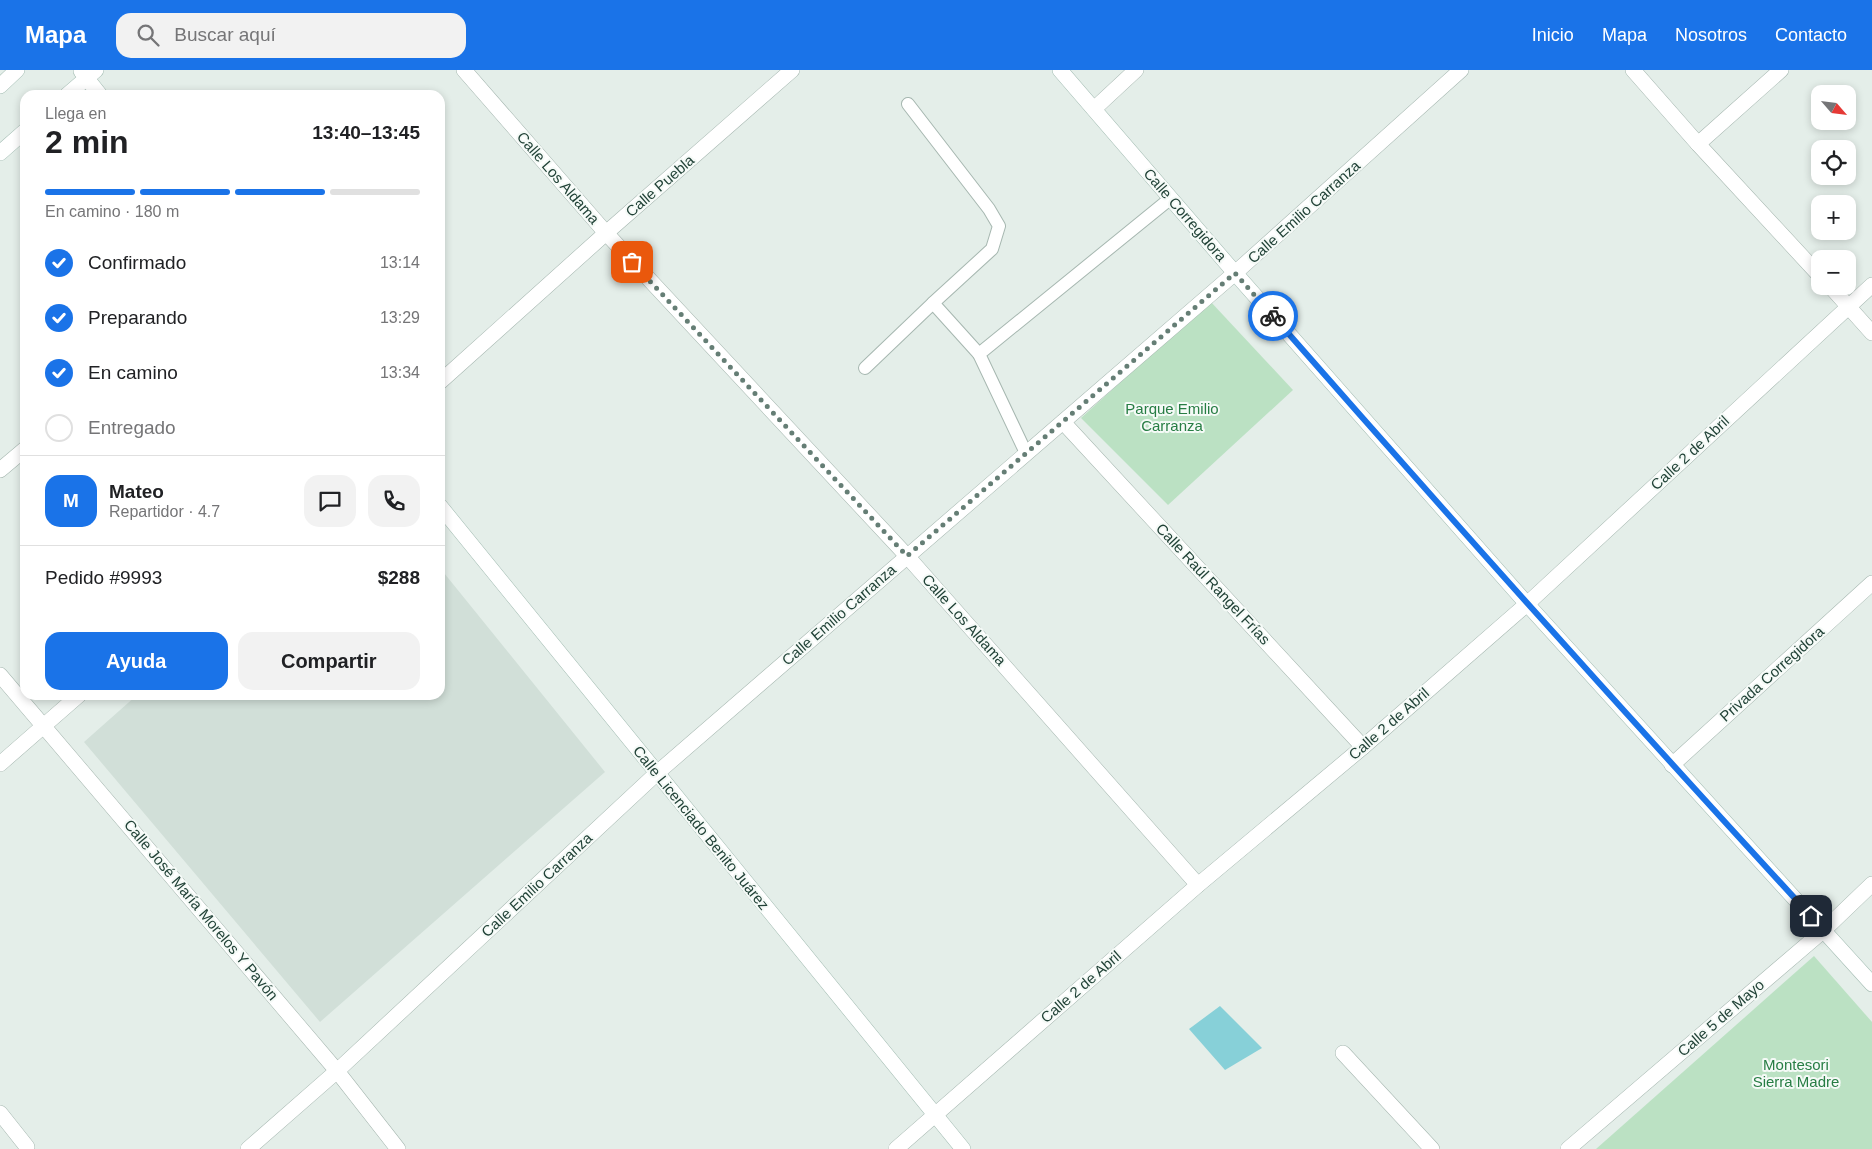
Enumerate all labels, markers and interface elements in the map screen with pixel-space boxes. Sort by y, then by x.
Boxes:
search box [116,13,466,58]
text: Mapa [25,21,86,48]
icon: search [134,21,162,49]
text: Buscar aquí [174,24,276,45]
text: Inicio [1532,25,1574,45]
text: Mapa [1602,25,1647,45]
text: Nosotros [1675,25,1747,45]
text: Contacto [1775,25,1847,45]
north arrow [1811,85,1856,130]
map controls [1811,85,1856,295]
text: Llega en [45,105,106,122]
text: 13:40–13:45 [312,122,420,143]
text: 2 min [45,124,129,160]
street label: Calle Los Aldama [514,128,604,228]
button: locate [1811,140,1856,185]
street label: Calle Puebla [622,151,698,220]
street label: Calle Emilio Carranza [1244,156,1364,266]
street label: Calle Corregidora [1140,165,1231,265]
button: + [1811,195,1856,240]
text: En camino · 180 m [45,203,179,220]
pin [611,241,653,283]
icon: bag [618,248,646,276]
icon: check [45,249,73,277]
button: − [1811,250,1856,295]
text: Confirmado [88,252,186,273]
text: 13:14 [380,254,420,271]
courier [1248,291,1298,341]
icon: bike [1259,302,1287,330]
icon: check [45,304,73,332]
text: Preparando [88,307,187,328]
text: 13:29 [380,309,420,326]
icon: check [45,359,73,387]
text: En camino [88,362,178,383]
text: 13:34 [380,364,420,381]
park label: Parque Emilio Carranza [1125,400,1219,434]
street label: Calle 2 de Abril [1647,412,1732,493]
text: Entregado [88,417,176,438]
button: chat [304,475,356,527]
button: phone [368,475,420,527]
text: Mateo [109,481,164,502]
text: M [63,490,79,511]
text: Repartidor · 4.7 [109,503,220,520]
street label: Calle Raúl Rangel Frías [1153,520,1274,648]
street label: Calle Emilio Carranza [778,560,899,669]
text: Pedido #9993 [45,567,162,588]
text: $288 [378,567,420,588]
street label: Calle Los Aldama [919,571,1010,669]
street label: Privada Corregidora [1716,622,1828,725]
button: Ayuda [45,632,228,690]
button: Compartir [238,632,420,690]
street label: Calle 2 de Abril [1345,684,1432,763]
street label: Calle Licenciado Benito Juárez [630,742,773,913]
street label: Calle José María Morelos Y Pavón [121,816,282,1003]
street label: Calle Emilio Carranza [478,829,596,940]
pin [1790,895,1832,937]
icon: home [1797,902,1825,930]
street label: Calle 2 de Abril [1037,947,1124,1026]
street label: Calle 5 de Mayo [1674,976,1767,1060]
park label: Montesori Sierra Madre [1753,1056,1839,1090]

